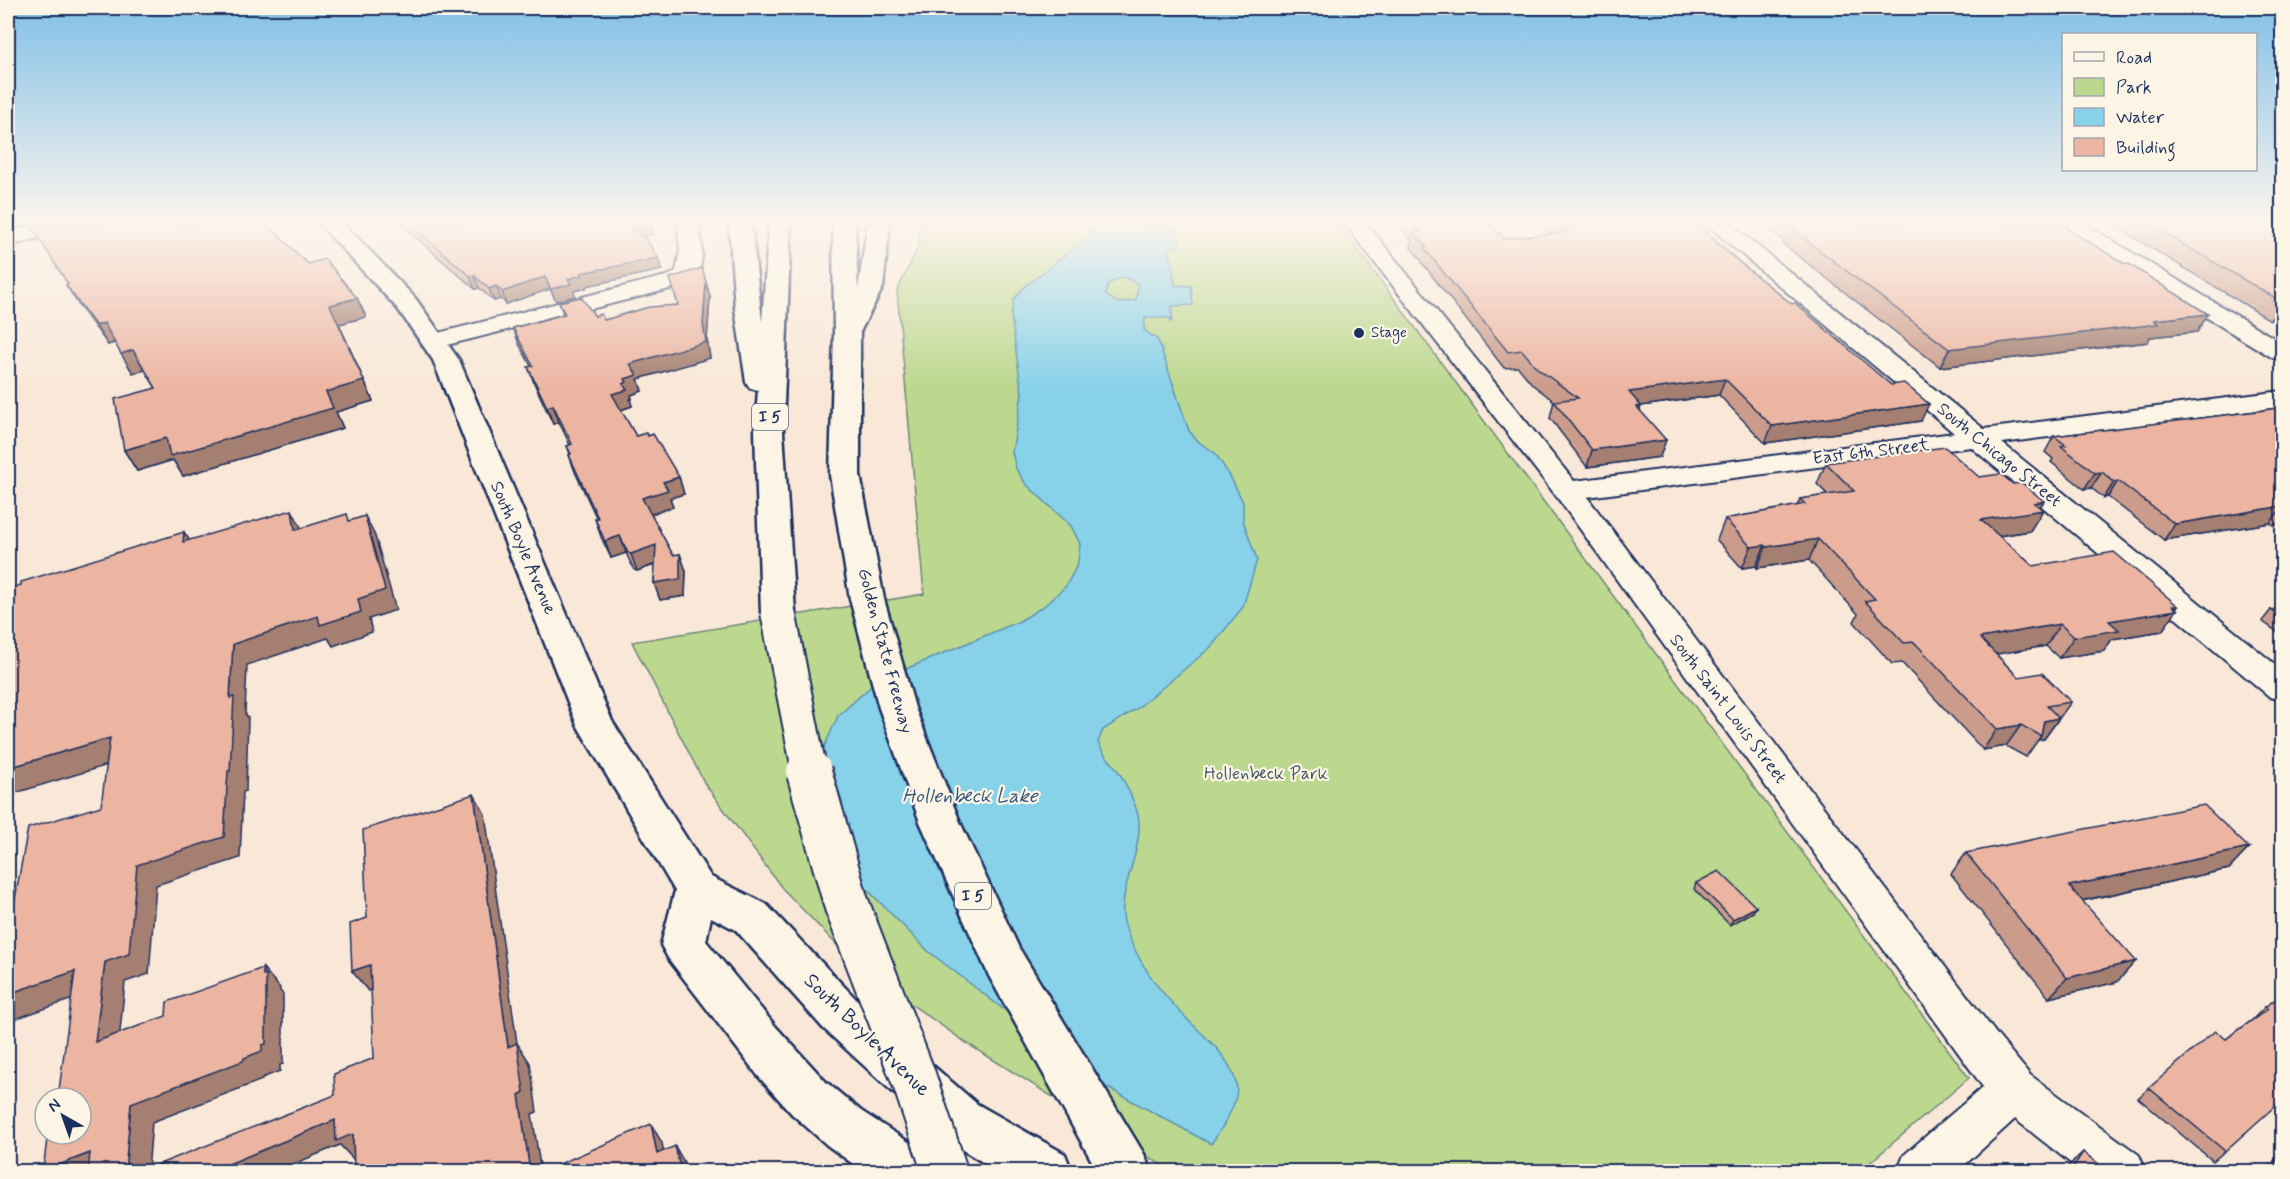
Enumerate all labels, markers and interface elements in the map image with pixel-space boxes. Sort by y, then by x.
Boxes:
legend [2062,33,2257,171]
text: Road [2116,46,2152,70]
text: Park [2116,76,2152,100]
text: Water [2116,106,2165,130]
text: Building [2116,136,2176,162]
place label: Stage [1371,323,1407,344]
marker: Stage [1352,326,1366,340]
street label: South Chicago Street [1932,397,2067,513]
road number: I 5 [752,404,788,430]
street label: East 6th Street [1811,433,1931,471]
street label: South Boyle Avenue [484,478,562,618]
street label: Golden State Freeway [851,566,919,736]
street label: South Saint Louis Street [1664,629,1792,789]
park label: Hollenbeck Park [1204,762,1328,786]
water label: Hollenbeck Lake [902,783,1039,810]
road number: I 5 [955,883,991,909]
street label: South Boyle Avenue [797,967,937,1103]
north arrow [33,1086,93,1146]
text: N [43,1094,65,1117]

